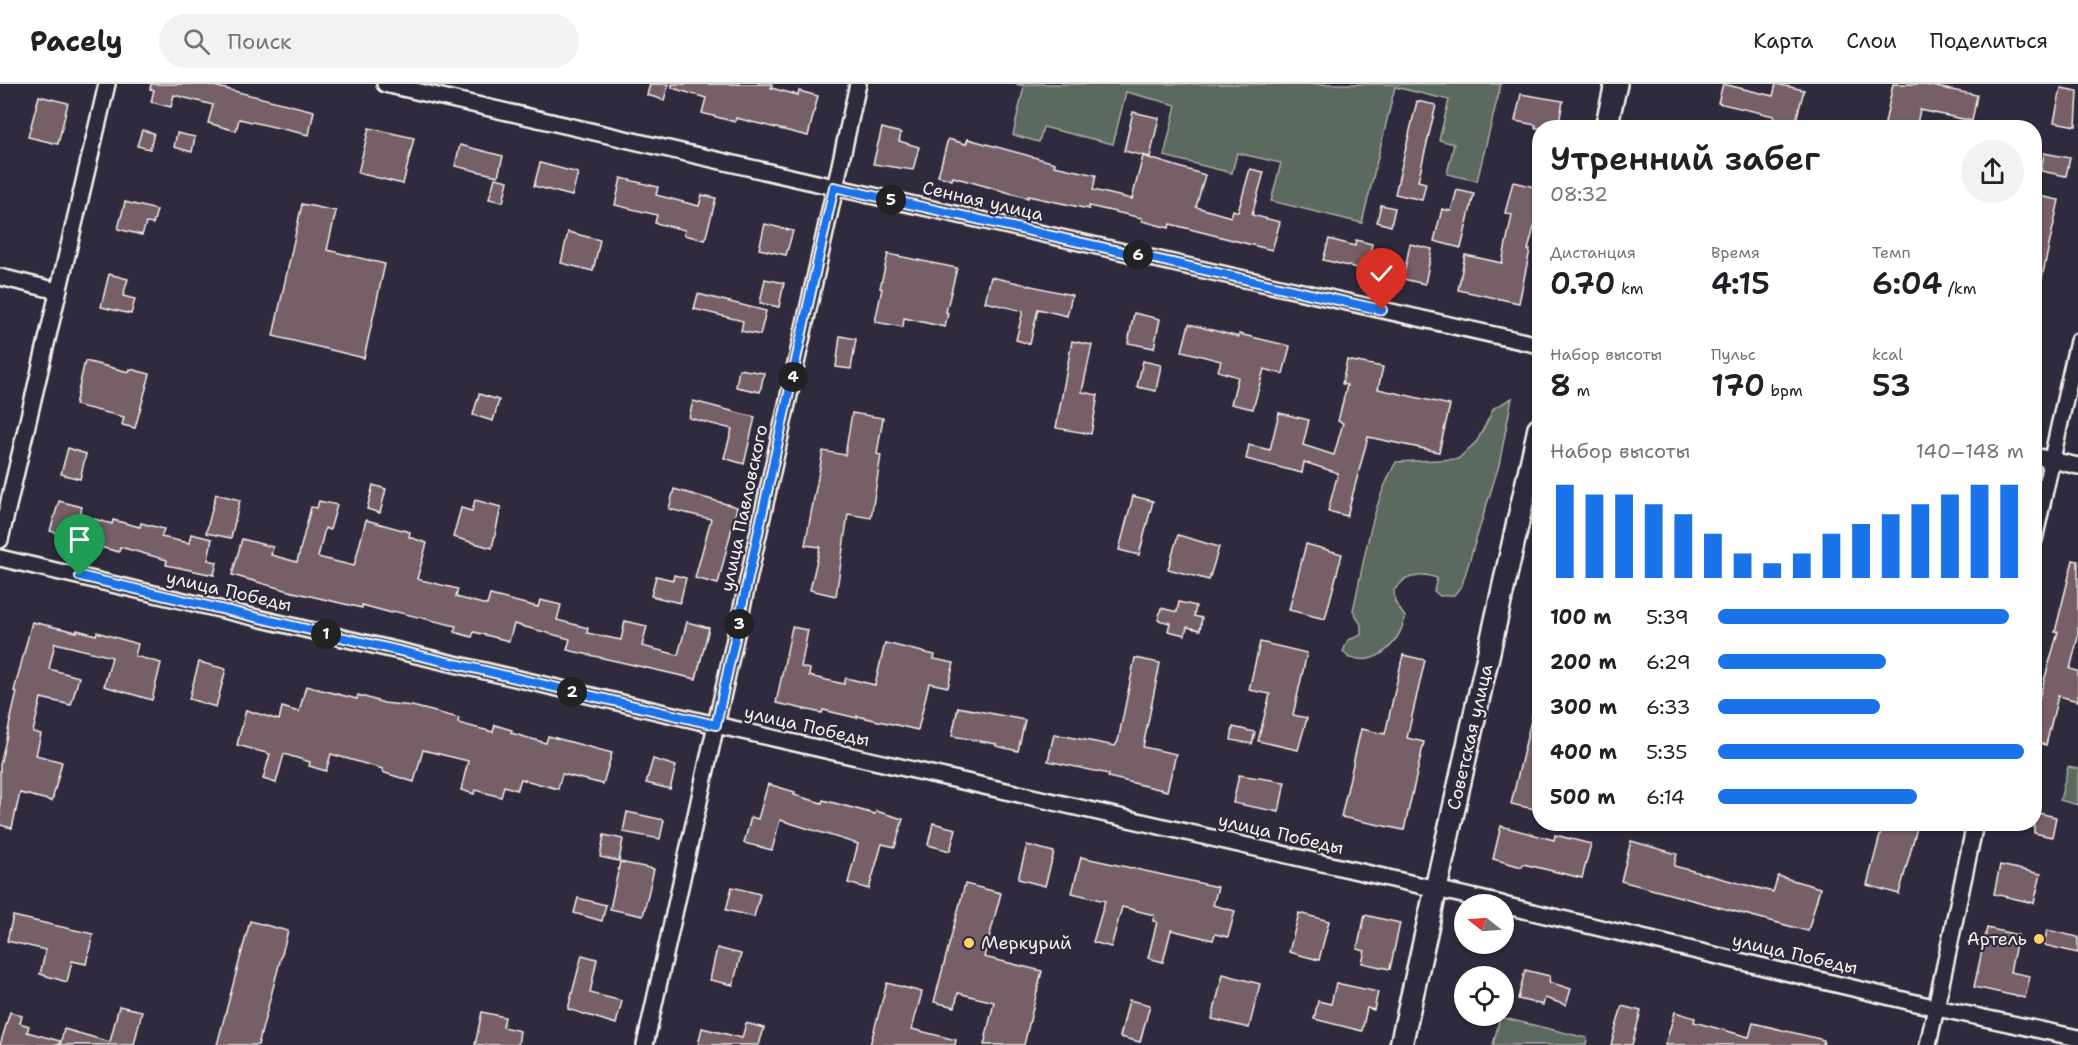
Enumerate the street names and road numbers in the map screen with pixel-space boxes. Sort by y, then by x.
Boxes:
street label: Сенная улица [920,175,1046,227]
street label: улица Павловского [715,422,773,594]
street label: улица Победы [164,565,294,617]
street label: Советская улица [1442,662,1498,812]
street label: улица Победы [742,700,872,752]
street label: улица Победы [1216,808,1346,860]
street label: улица Победы [1730,928,1860,980]

